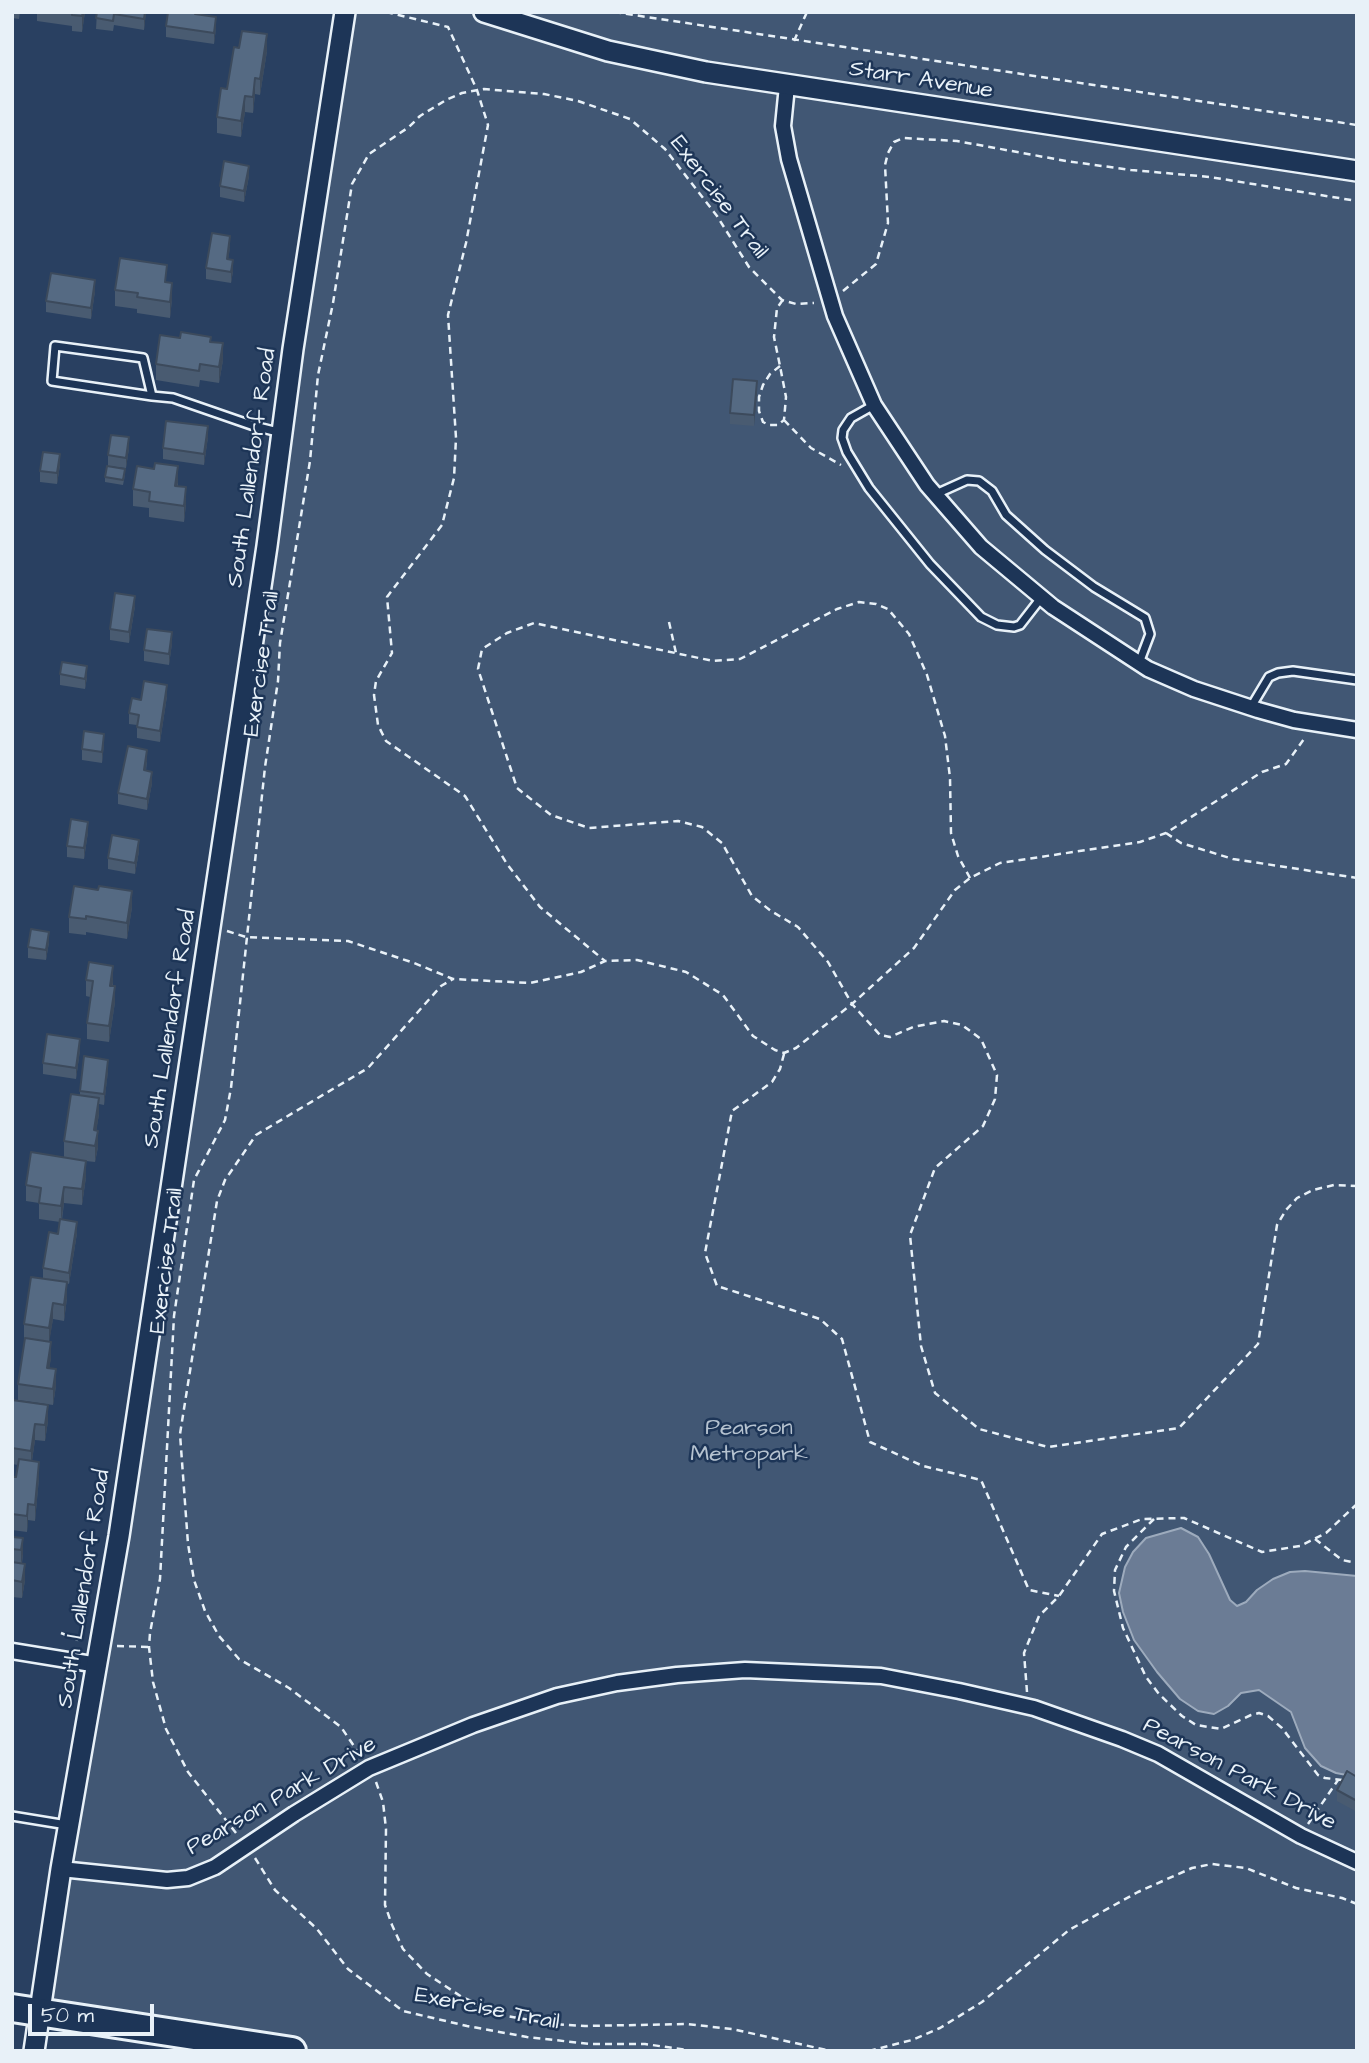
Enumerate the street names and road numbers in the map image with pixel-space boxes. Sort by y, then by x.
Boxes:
street label: Starr Avenue [847,56,995,106]
street label: Exercise Trail [663,131,773,265]
street label: South Lallendorf Road [223,347,283,589]
street label: Exercise Trail [239,589,287,739]
street label: South Lallendorf Road [139,908,203,1150]
street label: Exercise Trail [145,1187,191,1335]
street label: South Lallendorf Road [53,1468,117,1710]
street label: Pearson Park Drive [1138,1712,1340,1838]
street label: Pearson Park Drive [182,1731,382,1863]
street label: Exercise Trail [412,1982,562,2038]

